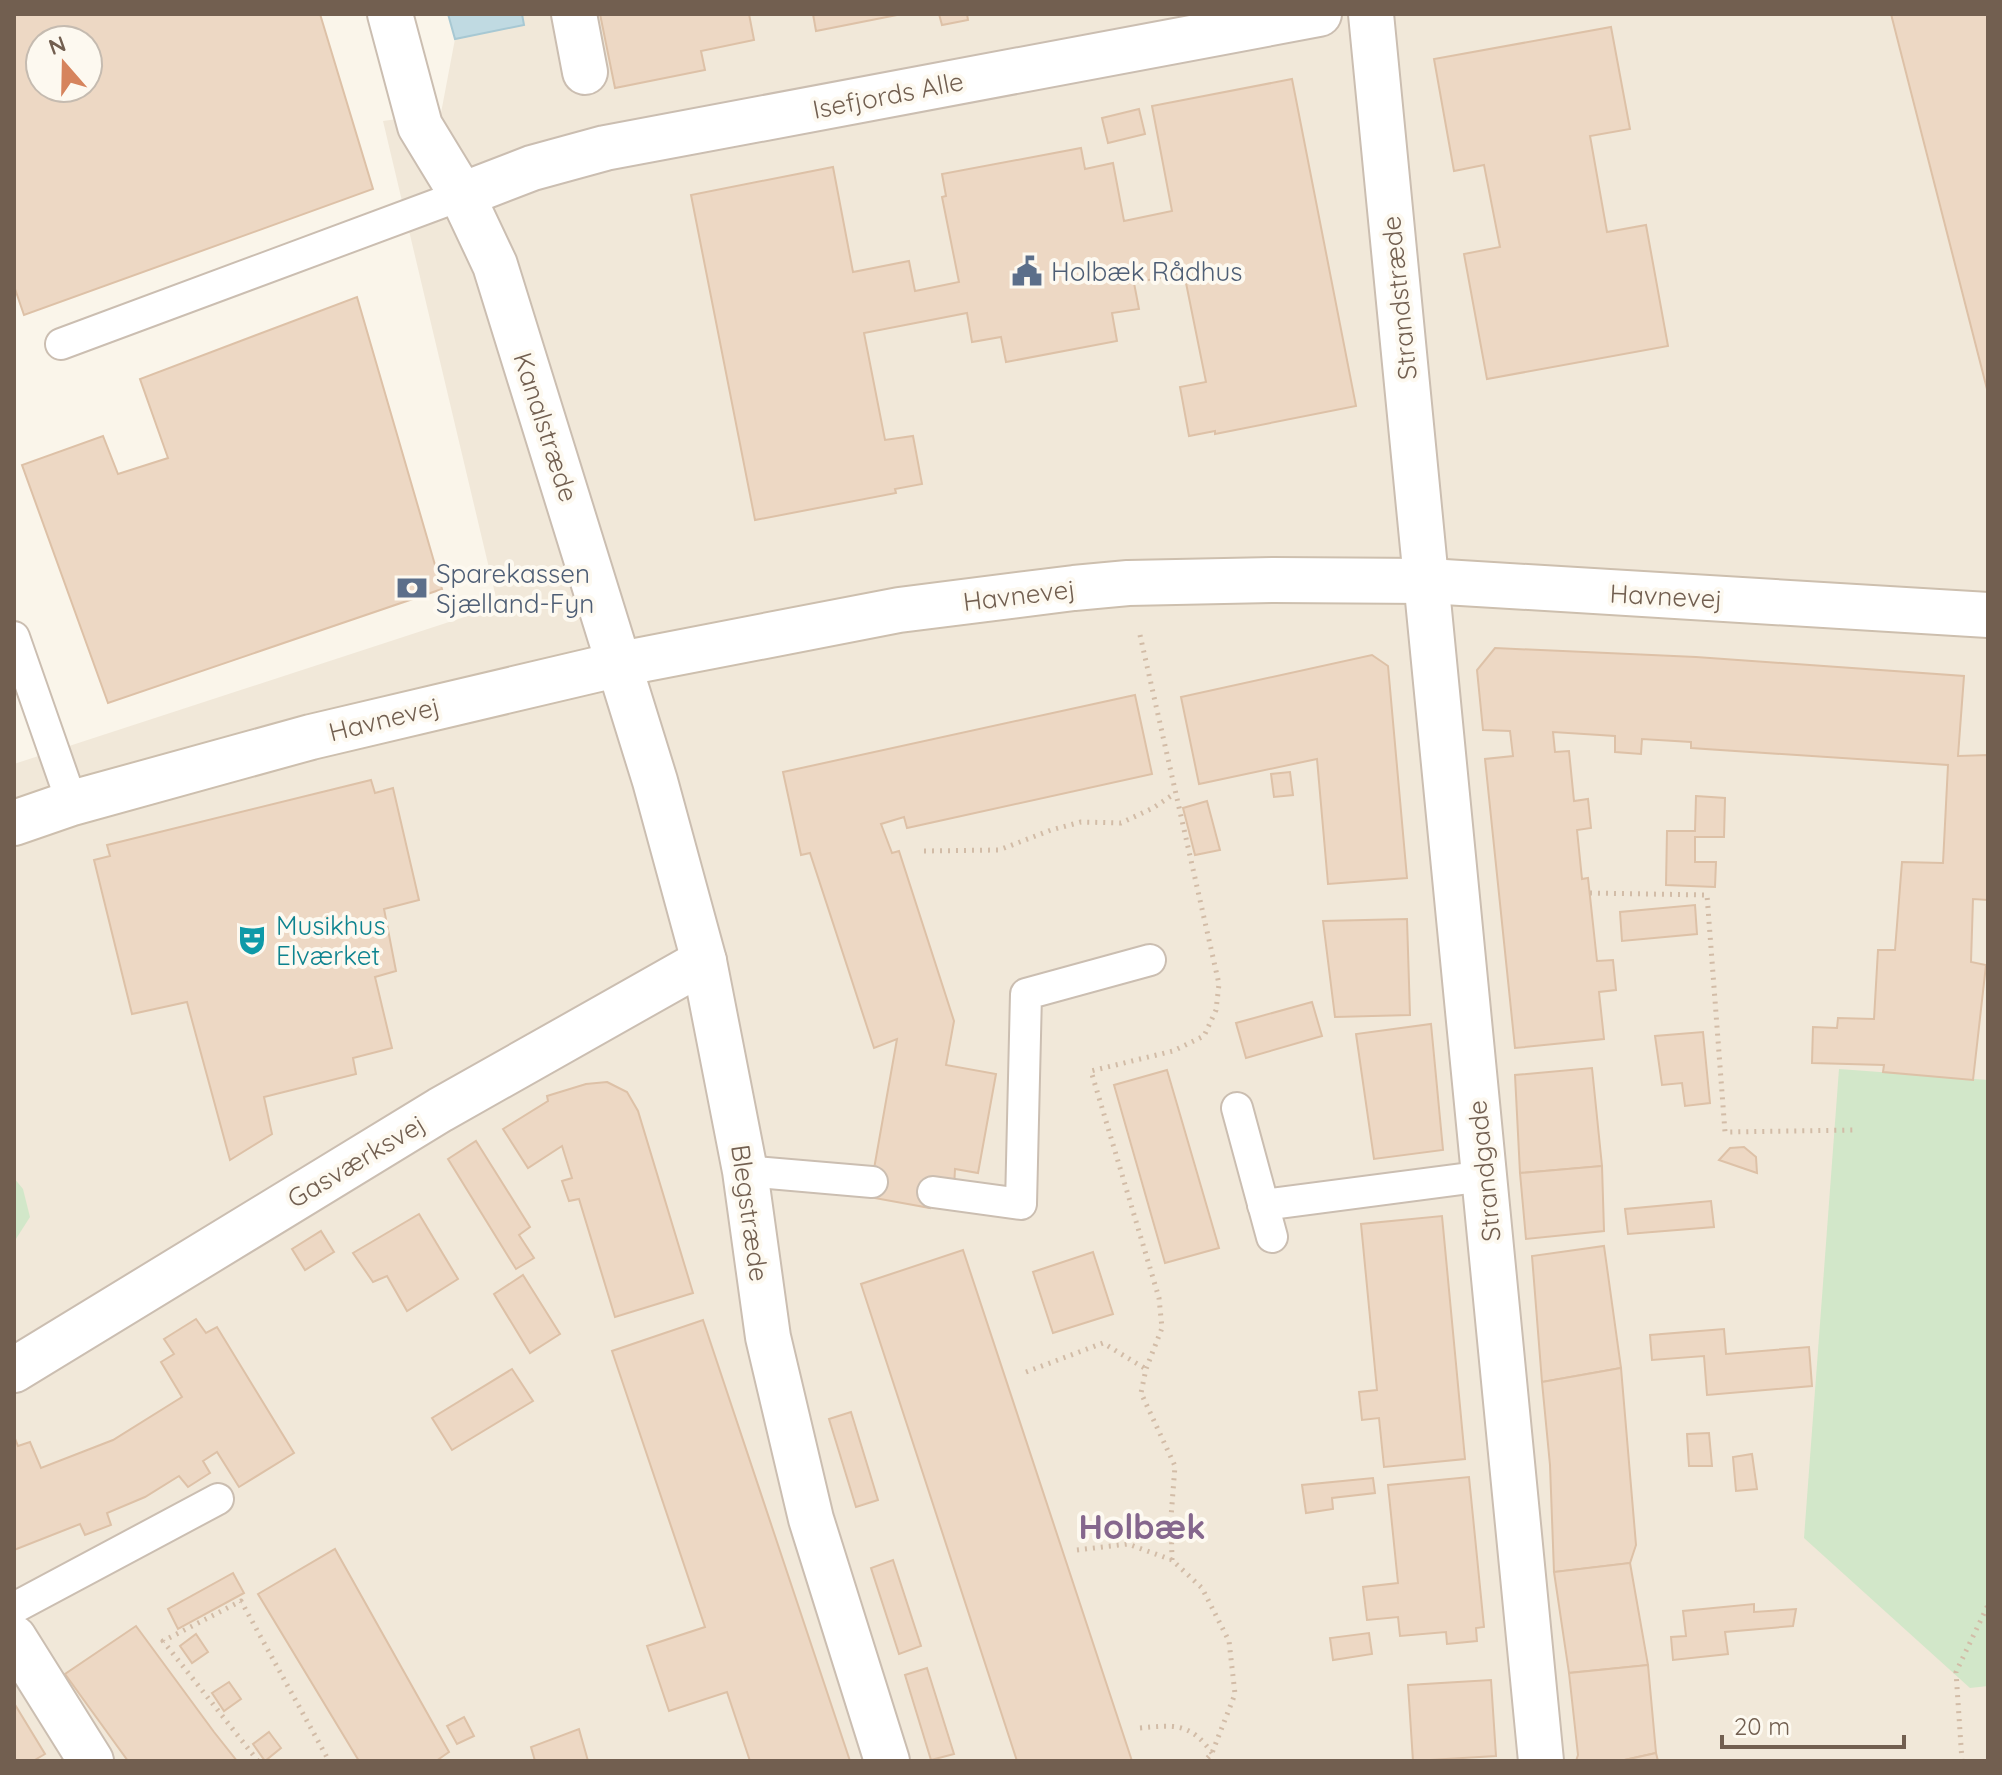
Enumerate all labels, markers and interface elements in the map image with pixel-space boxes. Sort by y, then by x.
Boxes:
north arrow [24,24,104,104]
text: N [45,29,70,61]
street label: Isefjords Alle [810,64,966,126]
street label: Strandstræde [1374,214,1424,382]
public building icon: Holbæk Rådhus [1010,254,1044,288]
place label: Holbæk Rådhus [1051,255,1242,288]
street label: Kanalstræde [506,348,586,506]
place label: Sparekassen Sjælland-Fyn [436,557,594,620]
bank icon: Sparekassen Sjælland-Fyn [395,571,429,605]
street label: Havnevej [961,572,1077,618]
street label: Havnevej [1609,577,1723,615]
street label: Havnevej [325,689,443,749]
place label: Musikhus Elværket [276,909,386,972]
theatre icon: Musikhus Elværket [235,923,269,957]
street label: Strandgade [1460,1099,1508,1243]
street label: Gasværksvej [281,1107,431,1215]
street label: Blegstræde [724,1142,776,1284]
district label: Holbæk [1078,1505,1206,1548]
scale bar [1722,1699,1904,1749]
text: 20 m [1734,1711,1790,1741]

